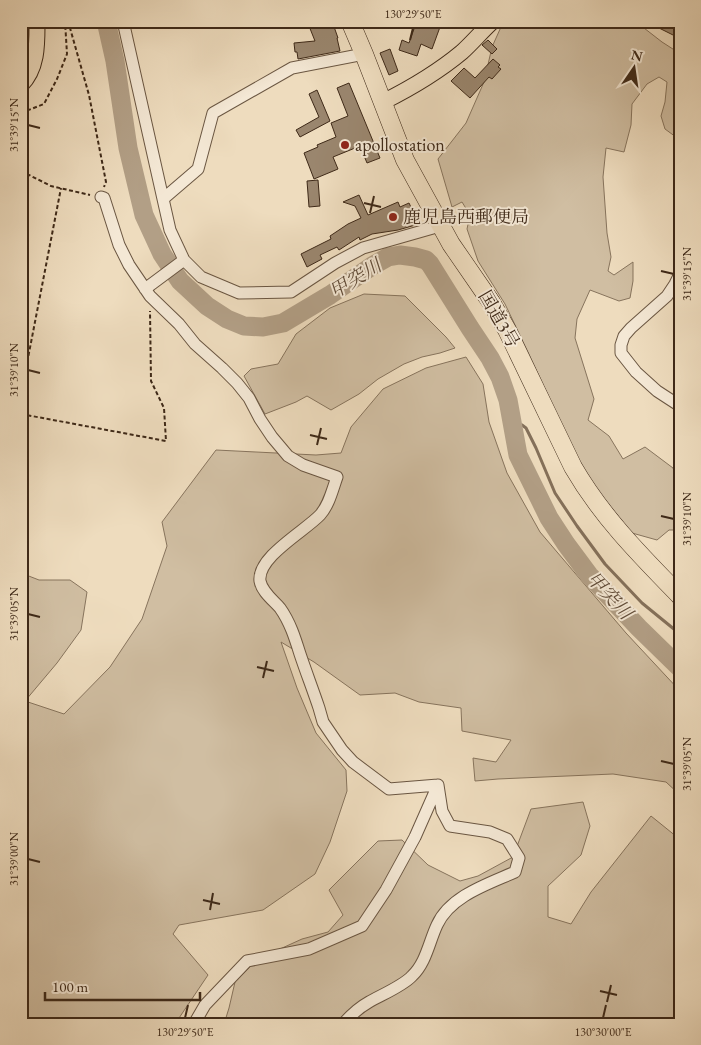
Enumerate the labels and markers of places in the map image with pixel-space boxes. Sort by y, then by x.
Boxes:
place label: apollostation [355,133,445,156]
marker: apollostation [339,139,351,151]
place label: 鹿児島西郵便局 [403,205,529,228]
marker: 鹿児島西郵便局 [387,211,399,223]

